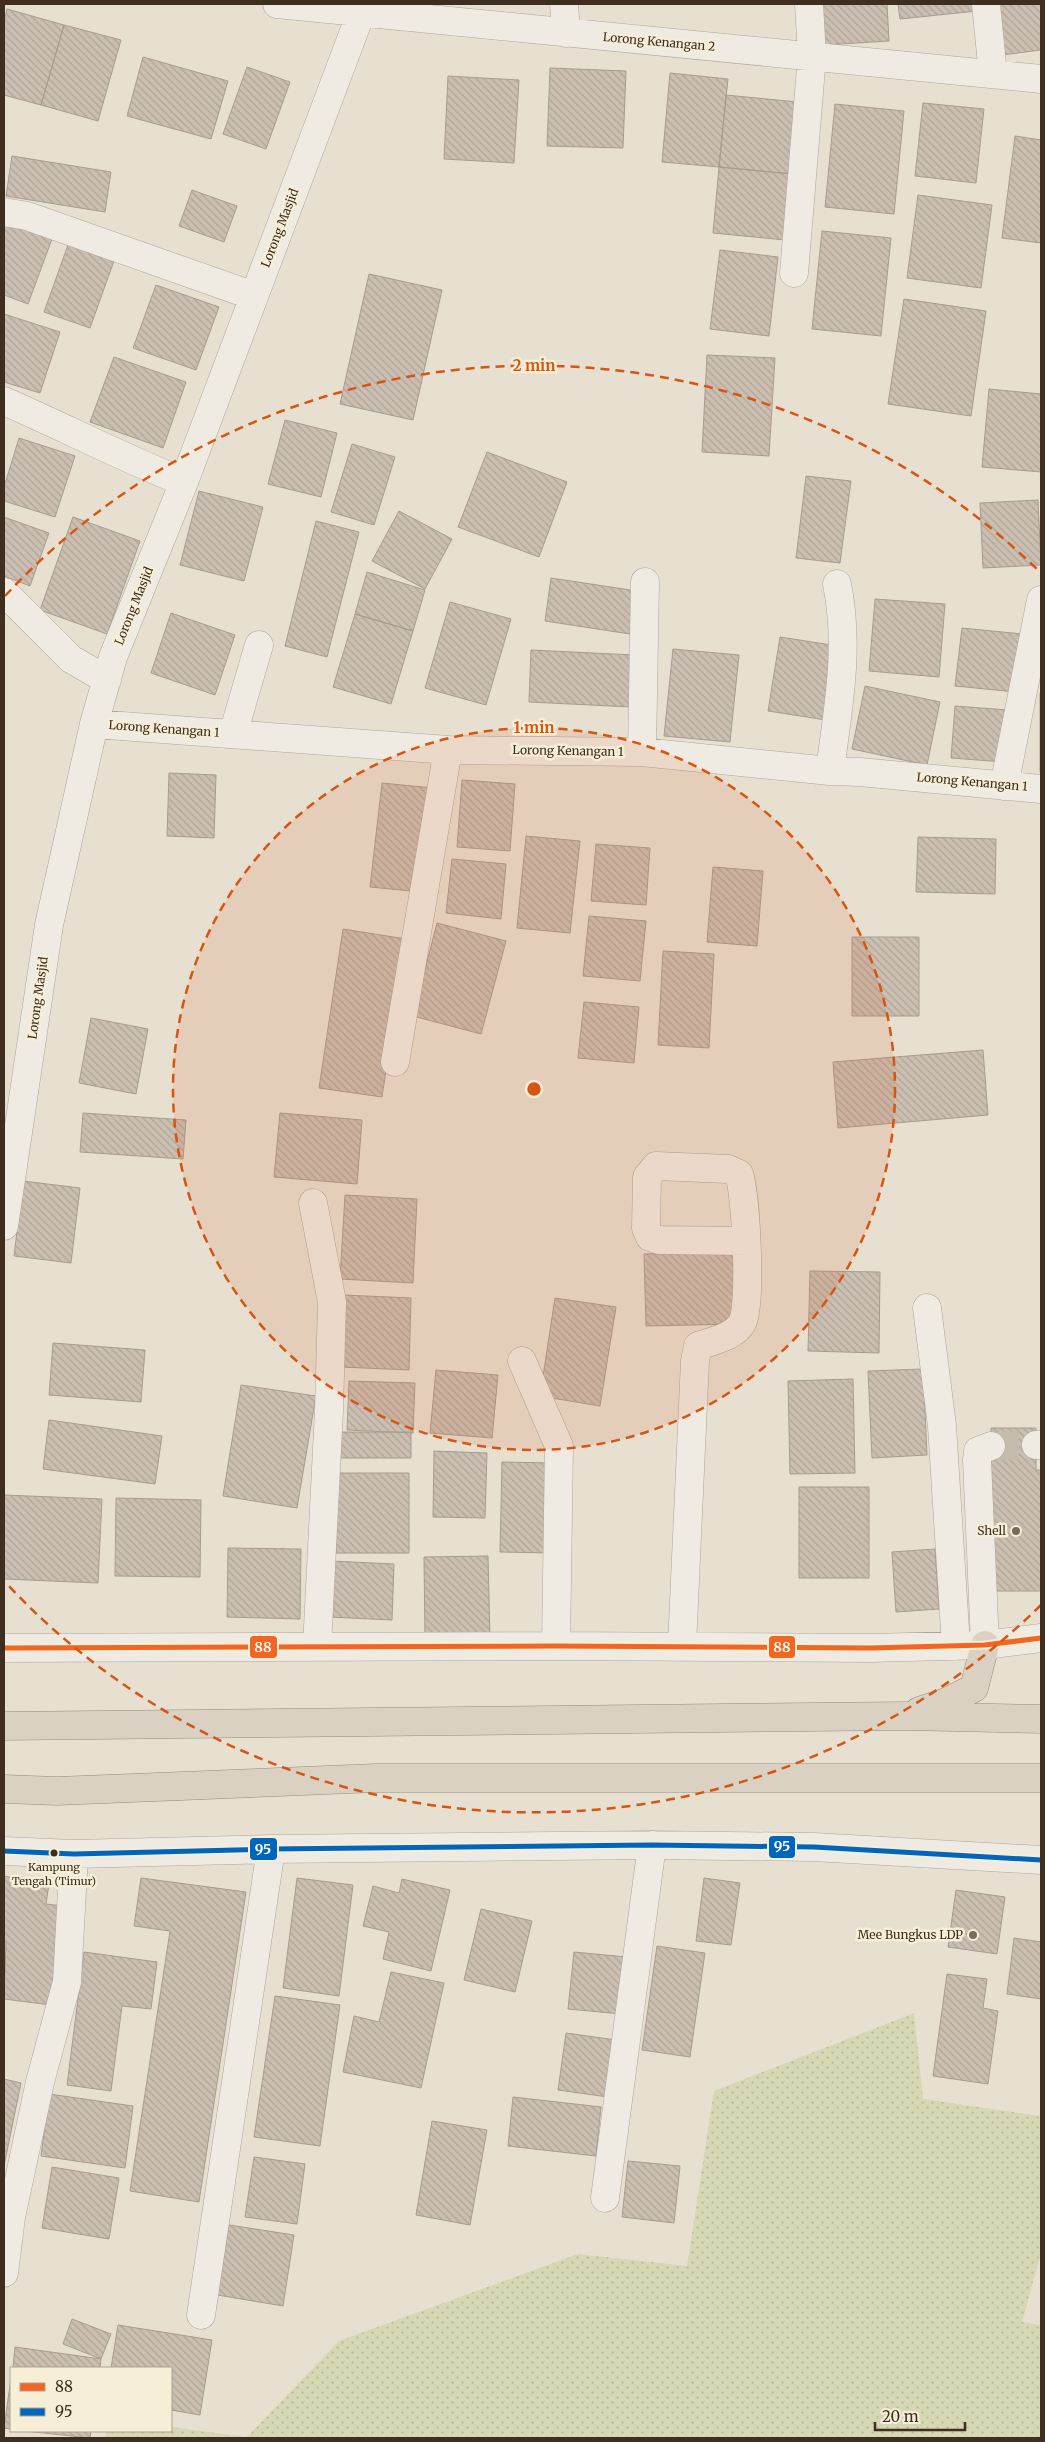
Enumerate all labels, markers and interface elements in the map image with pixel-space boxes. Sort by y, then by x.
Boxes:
street label: Lorong Kenangan 2 [602,29,716,54]
street label: Lorong Masjid [258,186,301,269]
text: 2 min [513,356,555,375]
street label: Lorong Masjid [111,564,156,647]
street label: Lorong Kenangan 1 [108,717,221,740]
text: 1 min [514,718,554,737]
street label: Lorong Kenangan 1 [512,742,624,759]
street label: Lorong Kenangan 1 [916,769,1029,794]
street label: Lorong Masjid [24,956,51,1040]
centre of rings [525,1080,543,1098]
place label: Shell [977,1523,1006,1538]
marker: Shell [1010,1525,1022,1537]
line badge: 88 [249,1635,278,1659]
line badge: 88 [768,1635,796,1659]
text: 88 [254,1638,272,1656]
text: 88 [773,1638,791,1656]
line badge: 95 [768,1835,796,1859]
line badge: 95 [249,1837,278,1861]
text: 95 [774,1837,790,1855]
text: 95 [255,1840,271,1858]
marker: Kampung Tengah (Timur) [49,1848,59,1858]
place label: Kampung Tengah (Timur) [12,1860,96,1888]
place label: Mee Bungkus LDP [858,1927,963,1942]
marker: Mee Bungkus LDP [967,1929,979,1941]
legend [10,2367,172,2432]
text: 88 [55,2377,73,2396]
scale bar [875,2400,965,2432]
text: 95 [55,2402,73,2421]
text: 20 m [882,2407,919,2426]

